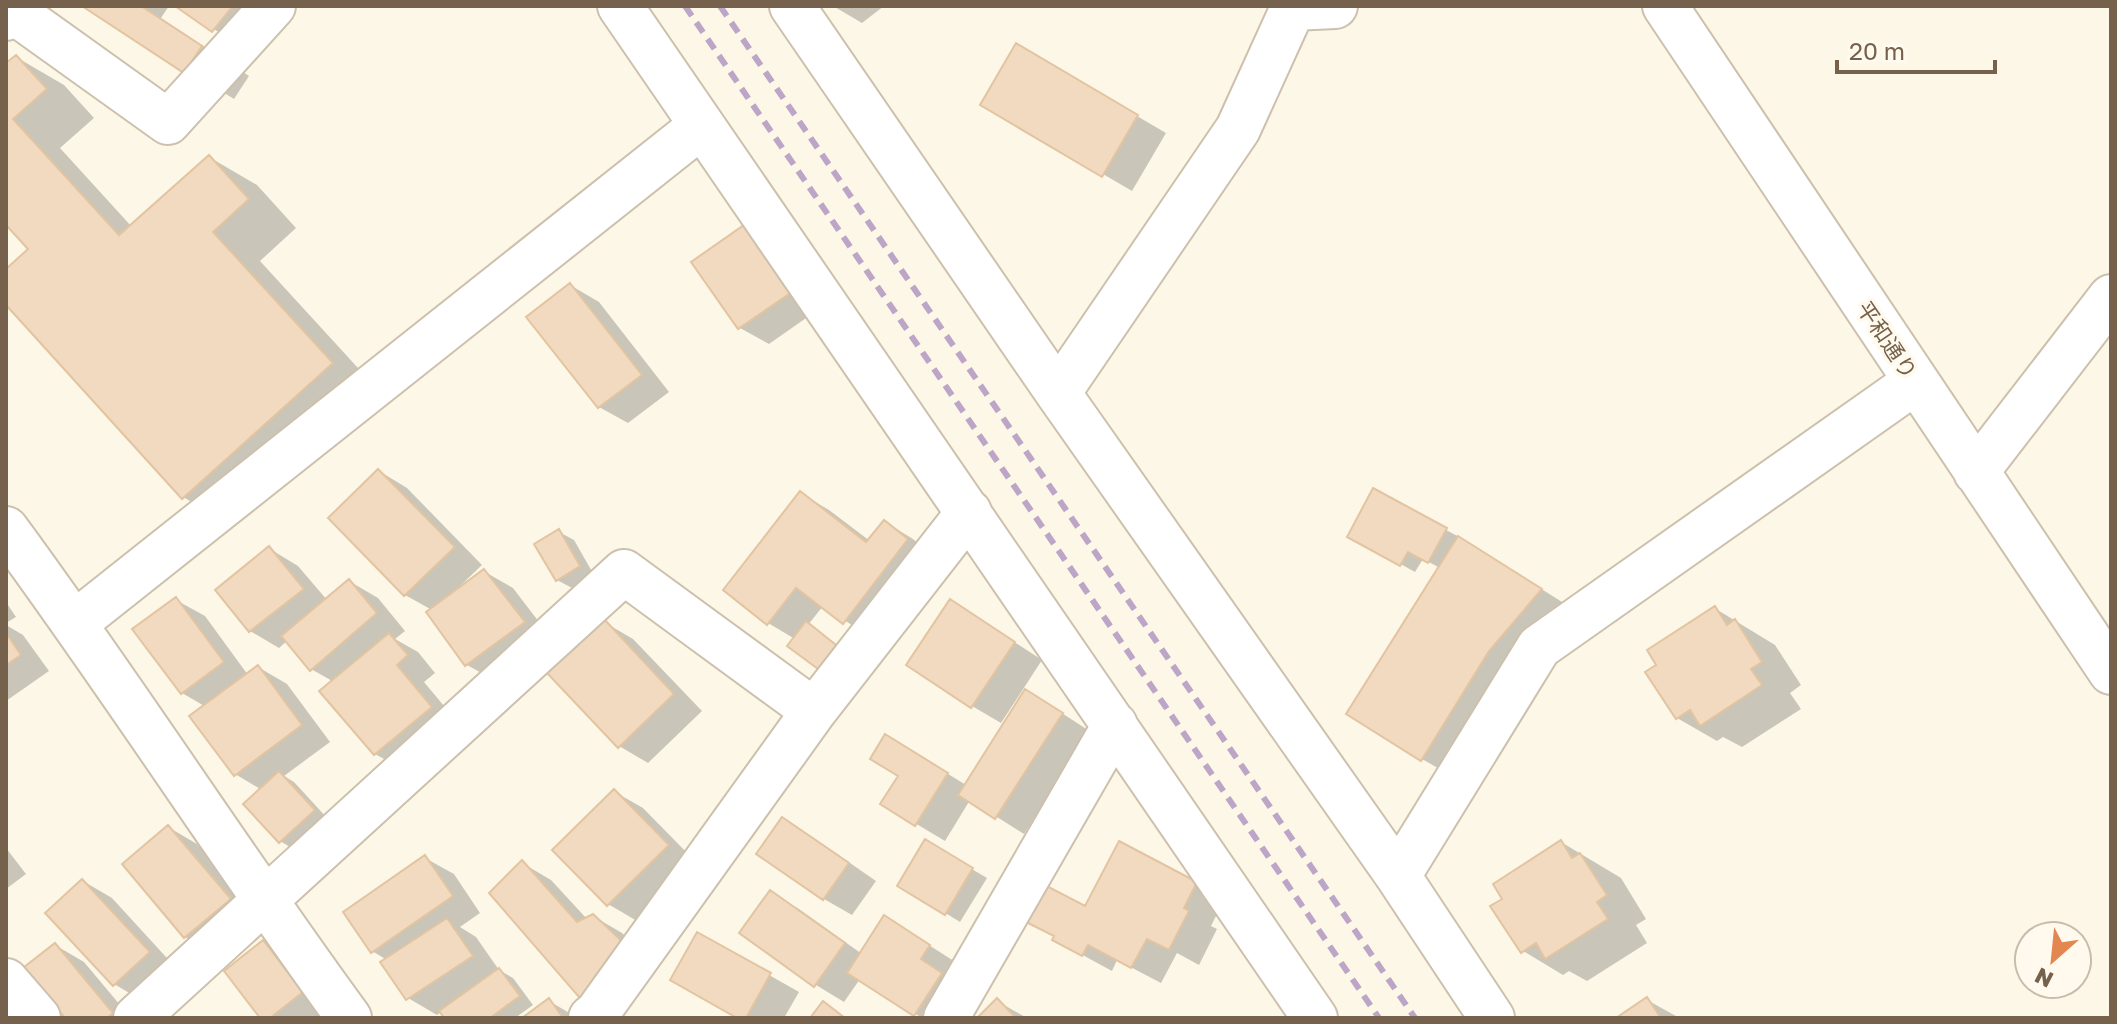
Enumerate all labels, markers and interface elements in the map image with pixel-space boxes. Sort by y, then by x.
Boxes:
scale bar [1837,24,1995,74]
text: 20 m [1849,36,1905,65]
street label: 平和通り [1852,296,1923,384]
north arrow [2013,920,2093,1000]
text: N [2030,962,2057,994]

